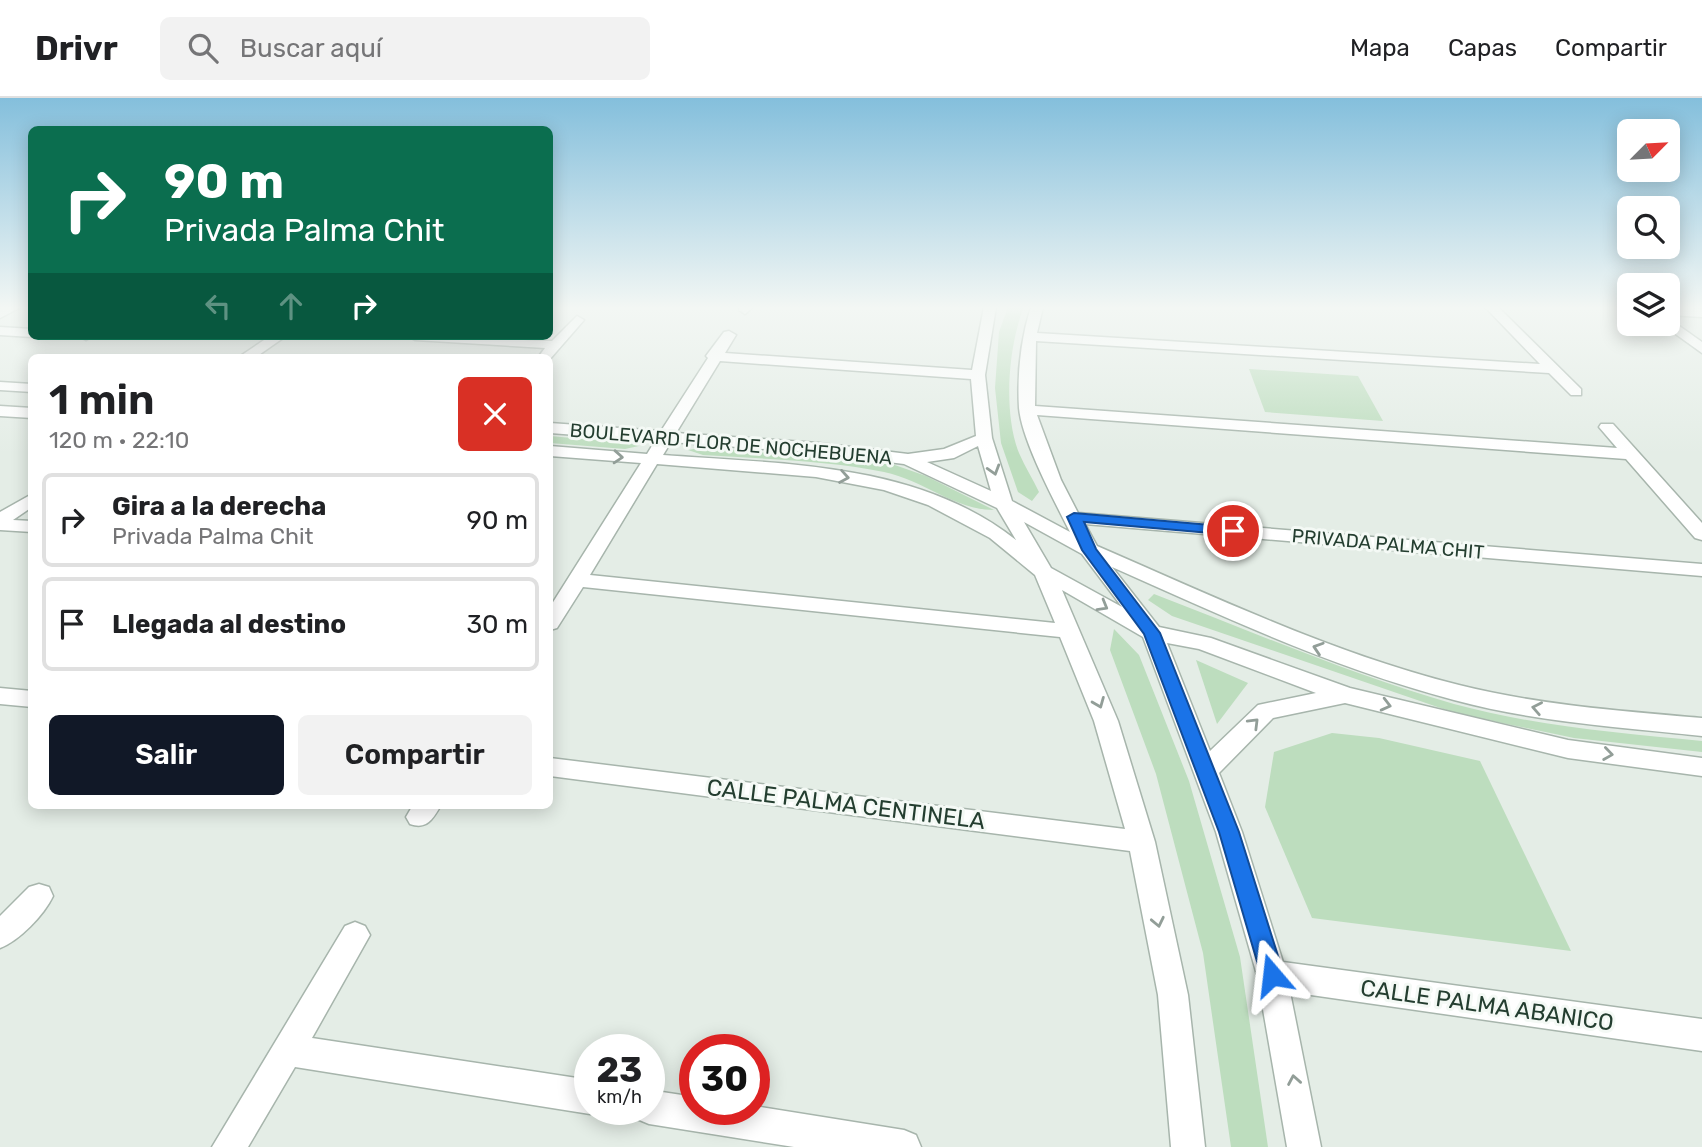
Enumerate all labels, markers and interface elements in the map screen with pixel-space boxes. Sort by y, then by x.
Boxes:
search box [160,17,650,80]
text: Drivr [35,29,118,68]
icon: search [184,29,222,67]
text: Buscar aquí [240,33,382,64]
text: Mapa [1350,34,1410,62]
text: Capas [1448,34,1517,62]
text: Compartir [1555,34,1667,62]
north arrow [1617,119,1680,182]
map controls [1617,119,1680,336]
text: 90 m [164,152,284,210]
icon: right [49,154,140,245]
button: search [1617,196,1680,259]
text: Privada Palma Chit [164,211,444,249]
button: layers [1617,273,1680,336]
icon: left [199,287,237,325]
icon: ahead [272,287,310,325]
icon: right [345,287,383,325]
text: 1 min [49,375,155,425]
button: close [458,377,532,451]
street label: BOULEVARD FLOR DE NOCHEBUENA [569,418,893,470]
text: 120 m · 22:10 [49,426,189,454]
one-way arrow [612,449,623,464]
one-way arrow [985,464,1000,476]
one-way arrow [838,469,850,484]
text: Gira a la derecha [112,491,326,522]
icon: right [53,501,91,539]
pin [1203,501,1263,561]
text: 90 m [467,505,528,536]
icon: arrive [1214,512,1252,550]
text: Privada Palma Chit [112,522,314,550]
street label: PRIVADA PALMA CHIT [1291,524,1485,564]
one-way arrow [1096,598,1109,611]
icon: arrive [53,605,91,643]
text: Llegada al destino [112,609,346,640]
text: 30 m [466,609,528,640]
one-way arrow [1312,642,1325,656]
one-way arrow [1090,696,1104,708]
one-way arrow [1380,697,1392,711]
one-way arrow [1531,702,1543,717]
button: Salir [49,715,284,795]
button: Compartir [298,715,532,795]
one-way arrow [1246,719,1259,732]
one-way arrow [1602,747,1614,762]
street label: CALLE PALMA CENTINELA [705,773,987,835]
one-way arrow [1150,916,1165,928]
position arrow [1235,938,1309,1012]
street label: CALLE PALMA ABANICO [1359,973,1615,1037]
speed limit sign: 30 [679,1034,770,1125]
text: 23 [597,1049,642,1091]
one-way arrow [1287,1074,1302,1086]
text: km/h [597,1086,642,1108]

